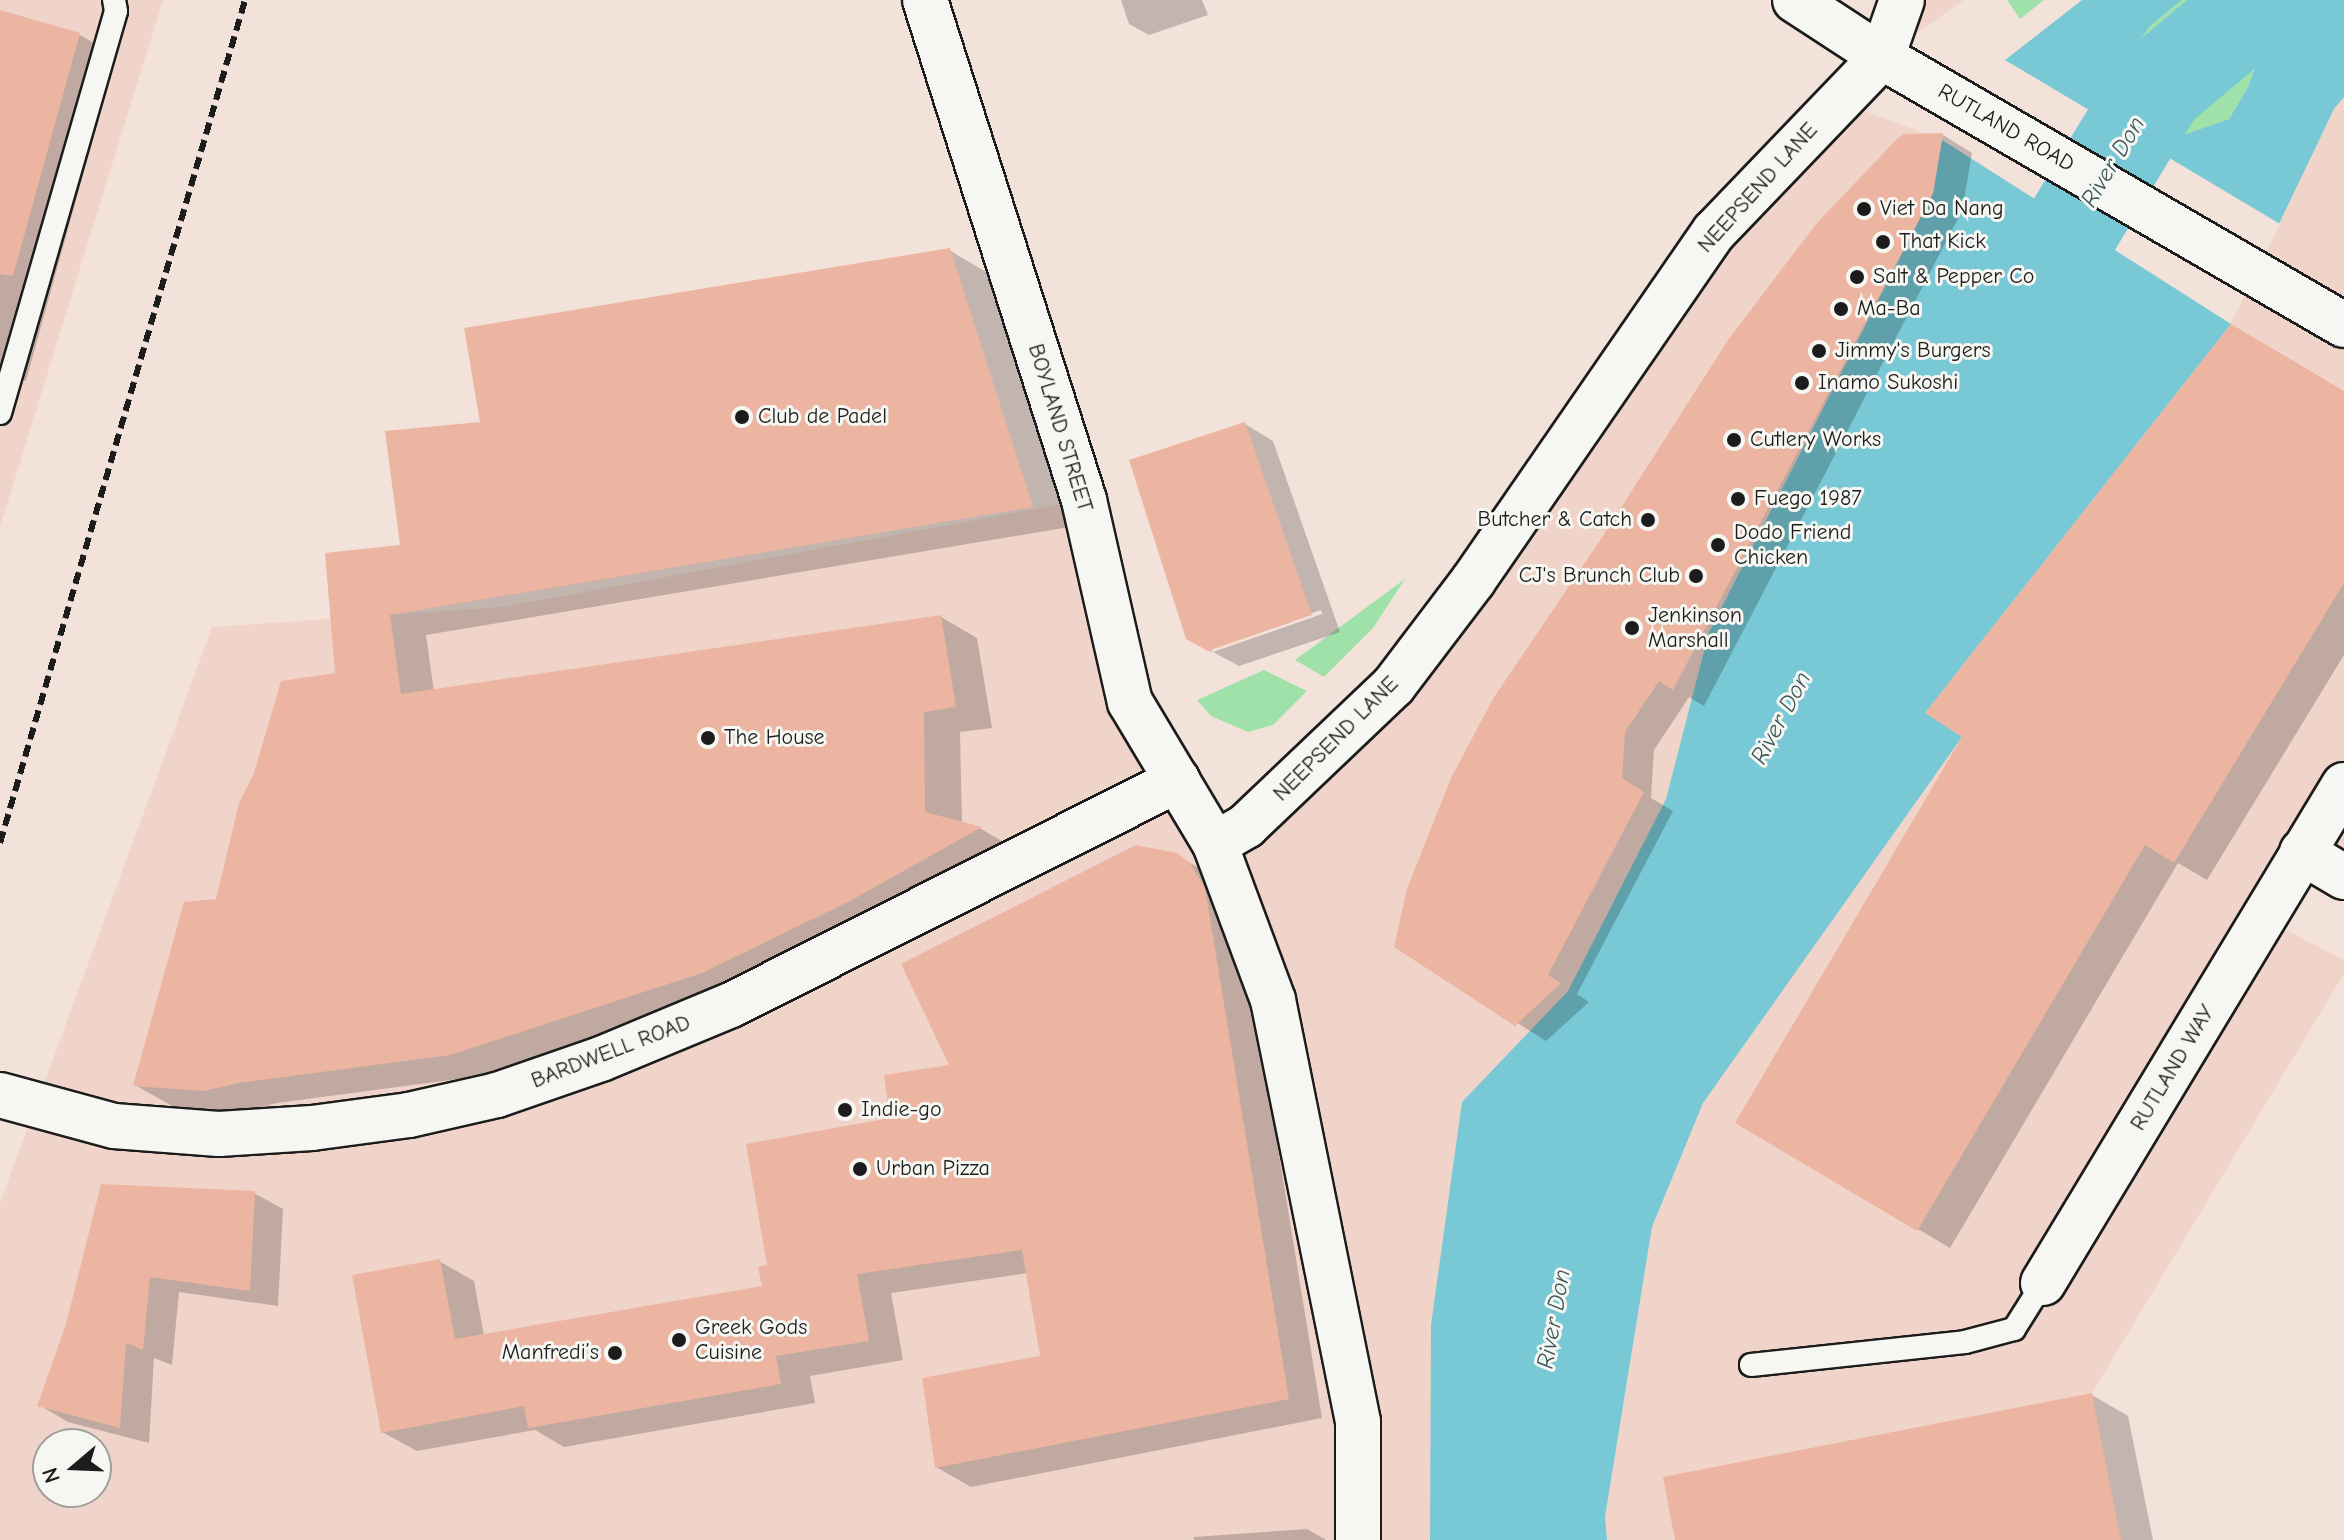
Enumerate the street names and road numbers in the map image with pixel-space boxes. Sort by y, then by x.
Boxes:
street label: RUTLAND ROAD [1933,78,2079,178]
street label: NEEPSEND LANE [1693,118,1823,258]
street label: BOYLAND STREET [1022,341,1098,515]
street label: NEEPSEND LANE [1268,671,1404,807]
street label: RUTLAND WAY [2125,1000,2221,1136]
street label: BARDWELL ROAD [528,1009,694,1095]

